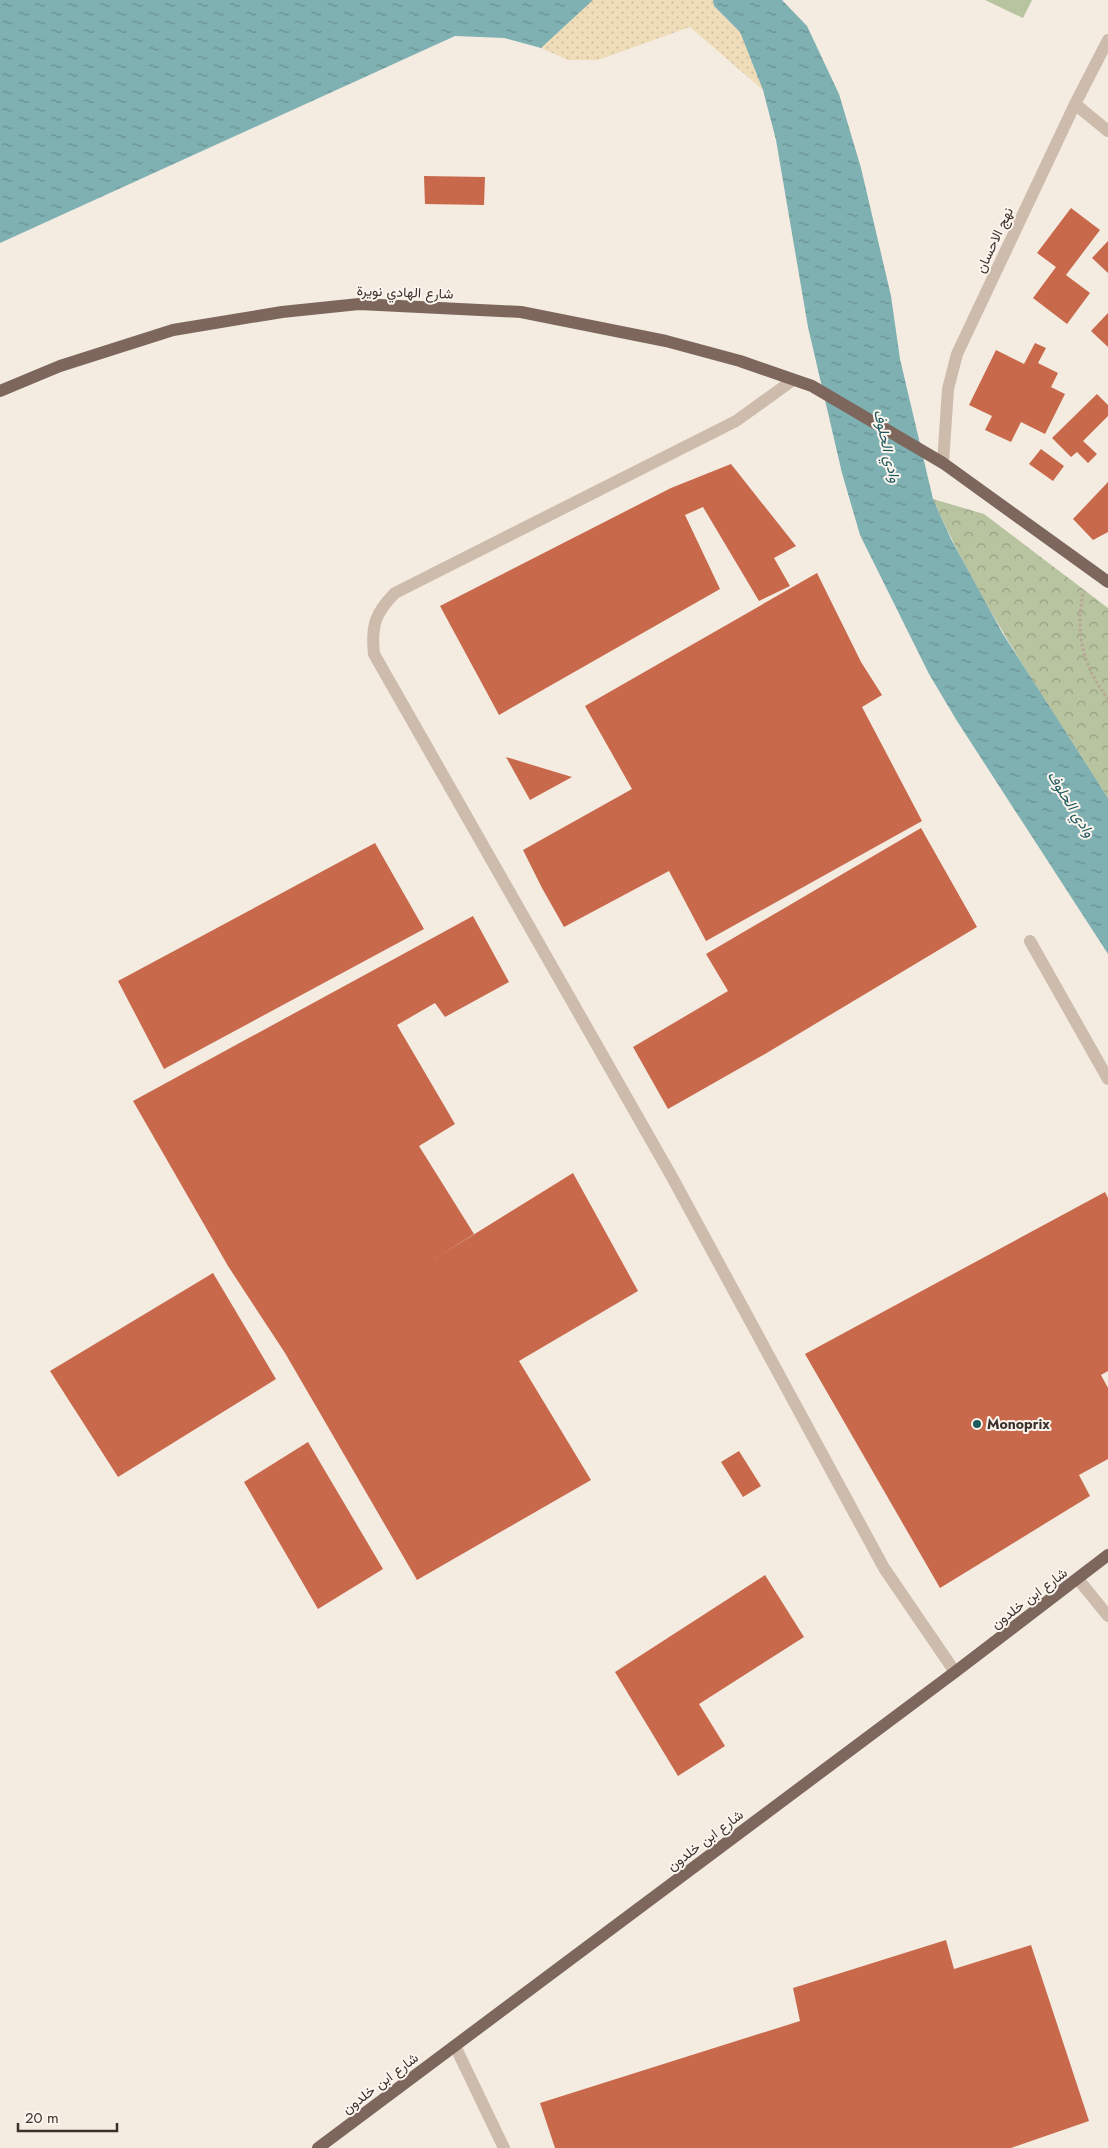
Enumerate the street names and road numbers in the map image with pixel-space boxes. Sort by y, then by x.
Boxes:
street label: نهج الاحسان [970,204,1019,277]
street label: شارع الهادي نويرة [356,280,454,306]
street label: شارع ابن خلدون [987,1563,1072,1634]
street label: شارع ابن خلدون [663,1805,748,1876]
street label: شارع ابن خلدون [338,2048,423,2119]

